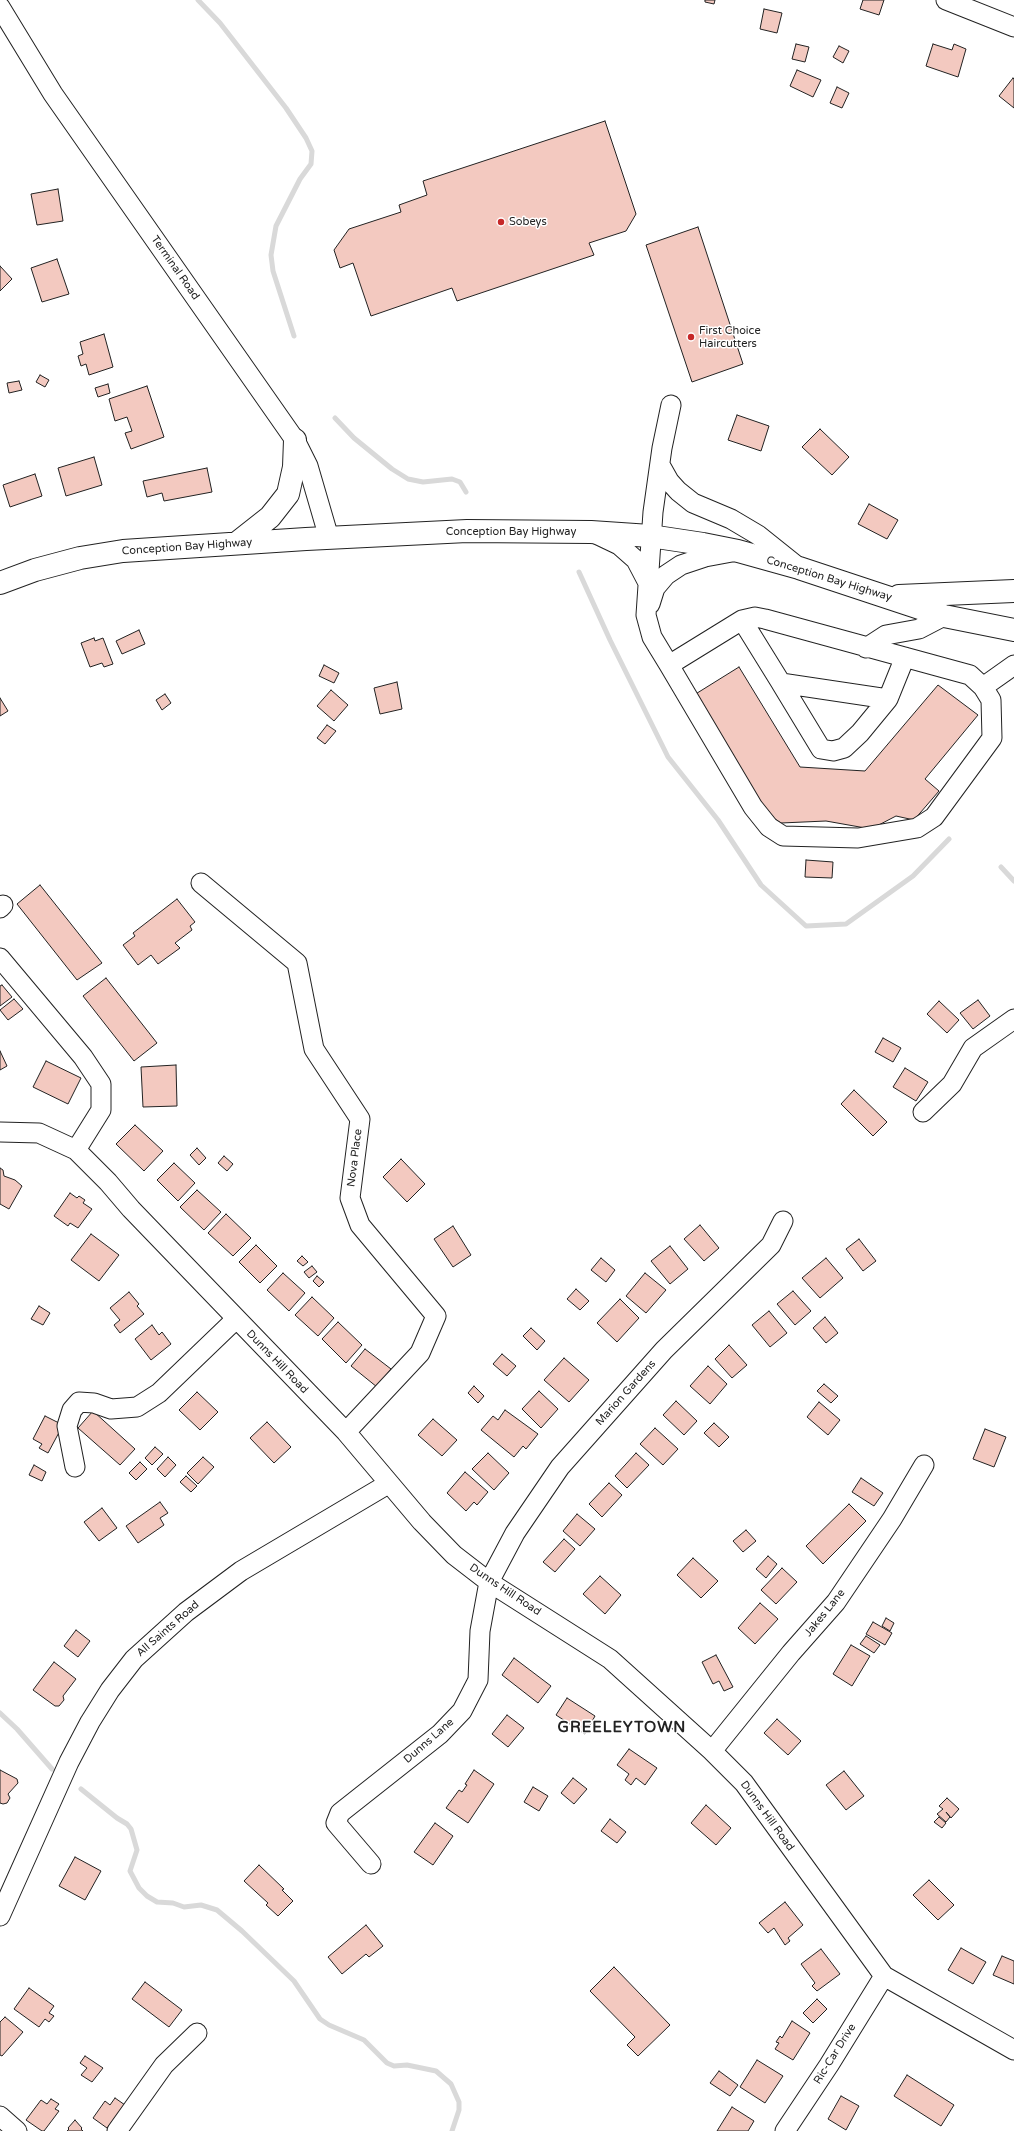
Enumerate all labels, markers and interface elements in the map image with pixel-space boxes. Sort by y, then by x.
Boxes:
place label: Sobeys [509,215,547,229]
marker: Sobeys [496,217,506,227]
street label: Terminal Road [148,233,202,303]
place label: First Choice Haircutters [699,324,761,350]
marker: First Choice Haircutters [686,332,696,342]
street label: Conception Bay Highway [446,525,576,539]
street label: Conception Bay Highway [121,536,253,558]
street label: Conception Bay Highway [765,554,893,604]
street label: Nova Place [345,1128,365,1188]
street label: Dunns Hill Road [243,1327,311,1397]
street label: Marion Gardens [593,1357,659,1429]
street label: Dunns Hill Road [467,1561,543,1619]
street label: Jakes Lane [802,1587,848,1639]
street label: All Saints Road [134,1598,202,1660]
street label: Dunns Lane [401,1716,457,1766]
district label: GREELEYTOWN [558,1719,686,1737]
street label: Dunns Hill Road [737,1778,797,1854]
street label: Ric-Car Drive [811,2021,859,2087]

